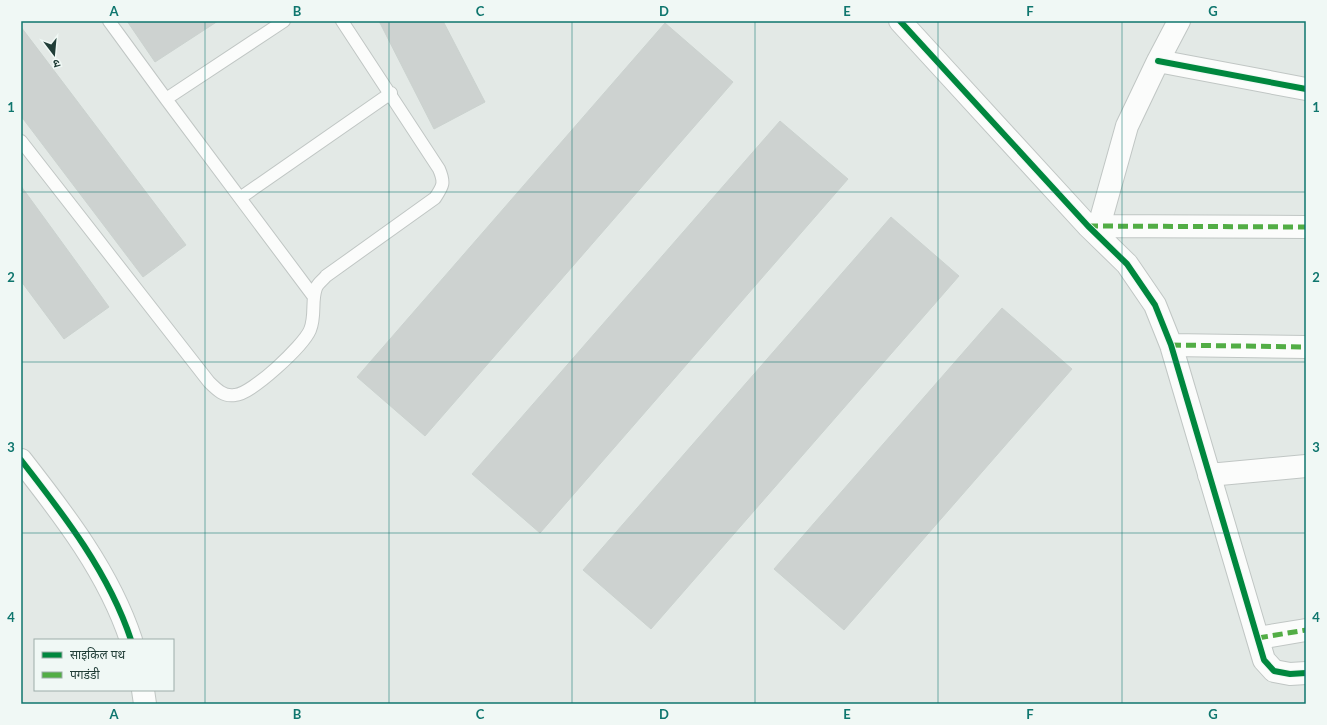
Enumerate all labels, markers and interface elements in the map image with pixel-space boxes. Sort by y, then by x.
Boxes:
text: A [108,3,119,19]
text: B [293,3,302,19]
text: C [476,3,485,19]
text: D [659,3,669,19]
text: E [843,3,851,19]
text: F [1026,3,1034,19]
text: G [1208,3,1218,19]
north arrow [34,34,74,74]
text: उ [51,57,62,71]
text: 1 [7,99,15,115]
text: 1 [1312,99,1320,115]
text: 2 [7,269,15,285]
text: 2 [1312,269,1320,285]
text: 3 [7,439,15,455]
text: 3 [1312,439,1320,455]
text: 4 [7,609,15,625]
text: 4 [1312,609,1320,625]
legend [34,639,174,691]
text: साइकिल पथ [70,647,125,662]
text: पगडंडी [70,667,100,682]
text: A [108,706,119,722]
text: B [293,706,302,722]
text: C [476,706,485,722]
text: D [659,706,669,722]
text: E [843,706,851,722]
text: F [1026,706,1034,722]
text: G [1208,706,1218,722]

